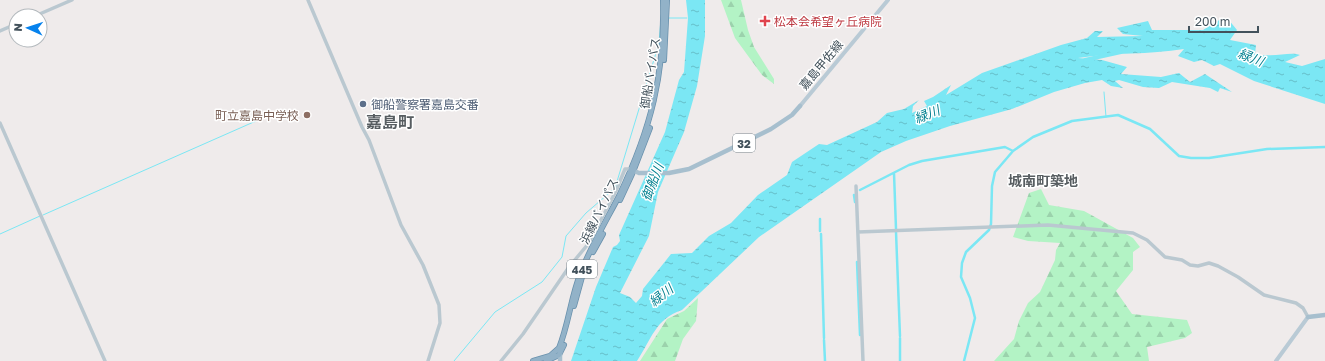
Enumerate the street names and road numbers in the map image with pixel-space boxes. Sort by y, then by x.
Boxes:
street label: 御船バイパス [637,36,663,110]
street label: 嘉島甲佐線 [796,37,846,93]
road number: 32 [733,134,755,152]
street label: 浜線バイパス [577,175,621,247]
road number: 445 [567,260,597,278]

